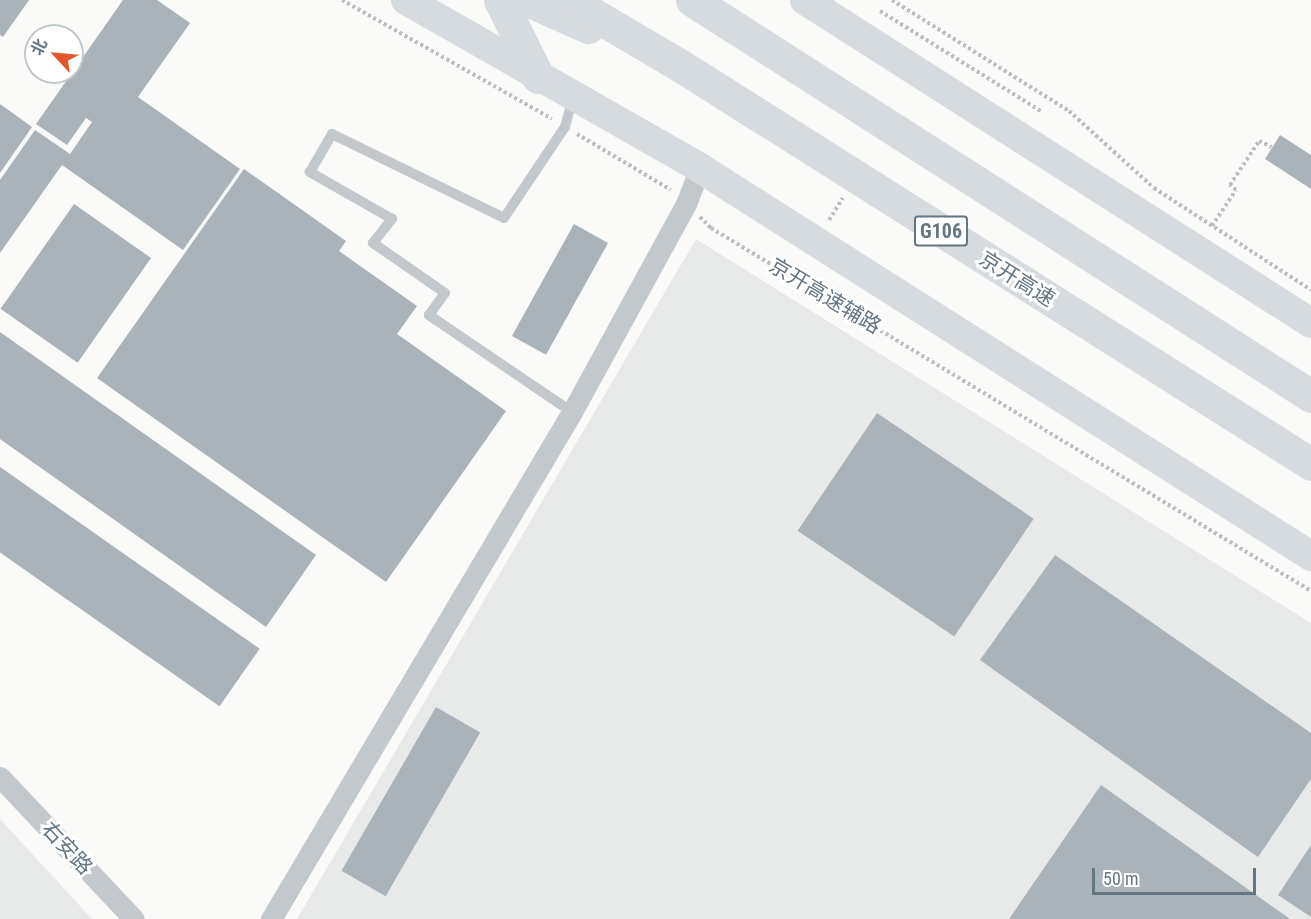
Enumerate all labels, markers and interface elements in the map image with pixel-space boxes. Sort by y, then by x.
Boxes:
north arrow [24,24,84,84]
text: 北 [27,35,51,58]
road number: G106 [912,214,970,248]
street label: 京开高速 [975,246,1059,312]
street label: 京开高速辅路 [765,253,885,339]
street label: 右安路 [36,816,98,880]
scale bar [1095,856,1258,894]
text: 50 m [1103,868,1138,889]

